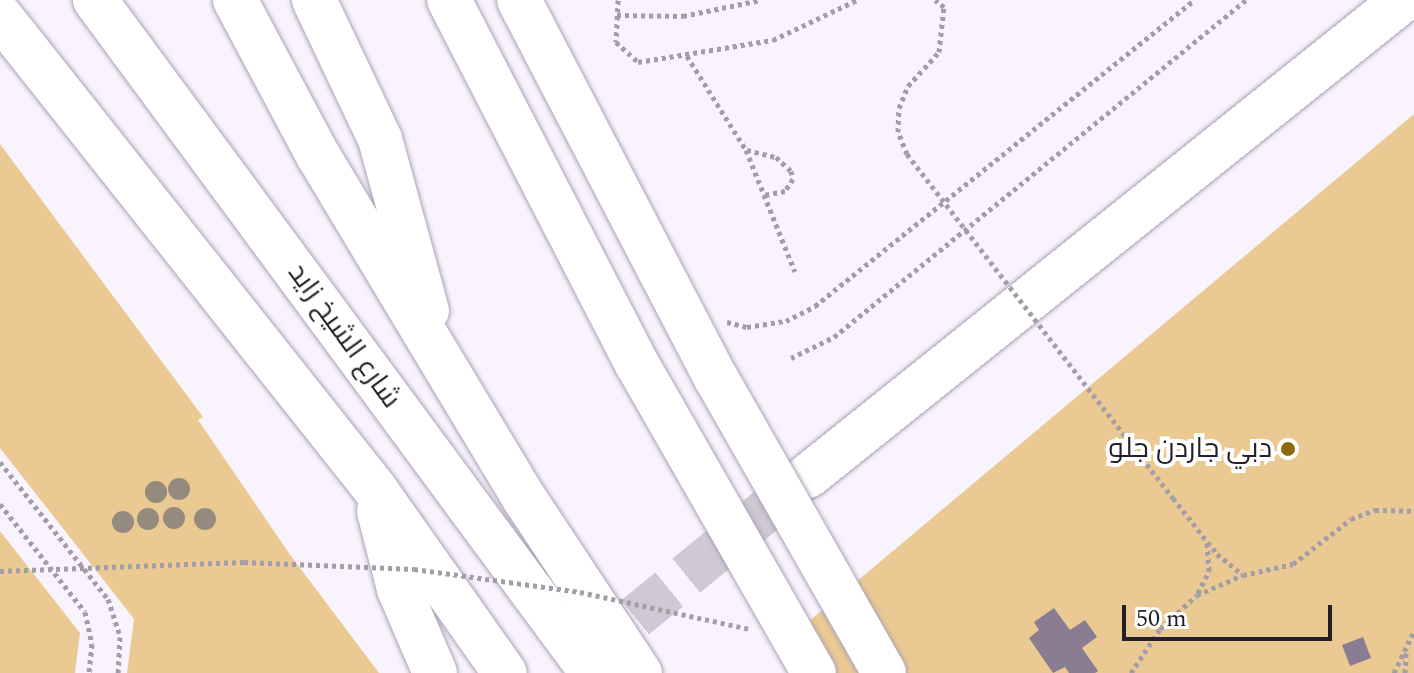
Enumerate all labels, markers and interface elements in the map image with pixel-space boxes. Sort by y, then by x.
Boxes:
street label: شارع الشيخ زايد [280,257,408,415]
place label: دبي جاردن جلو [1109,432,1272,466]
marker: دبي جاردن جلو [1279,440,1297,458]
scale bar [1126,589,1336,639]
text: 50 m [1136,601,1187,637]

